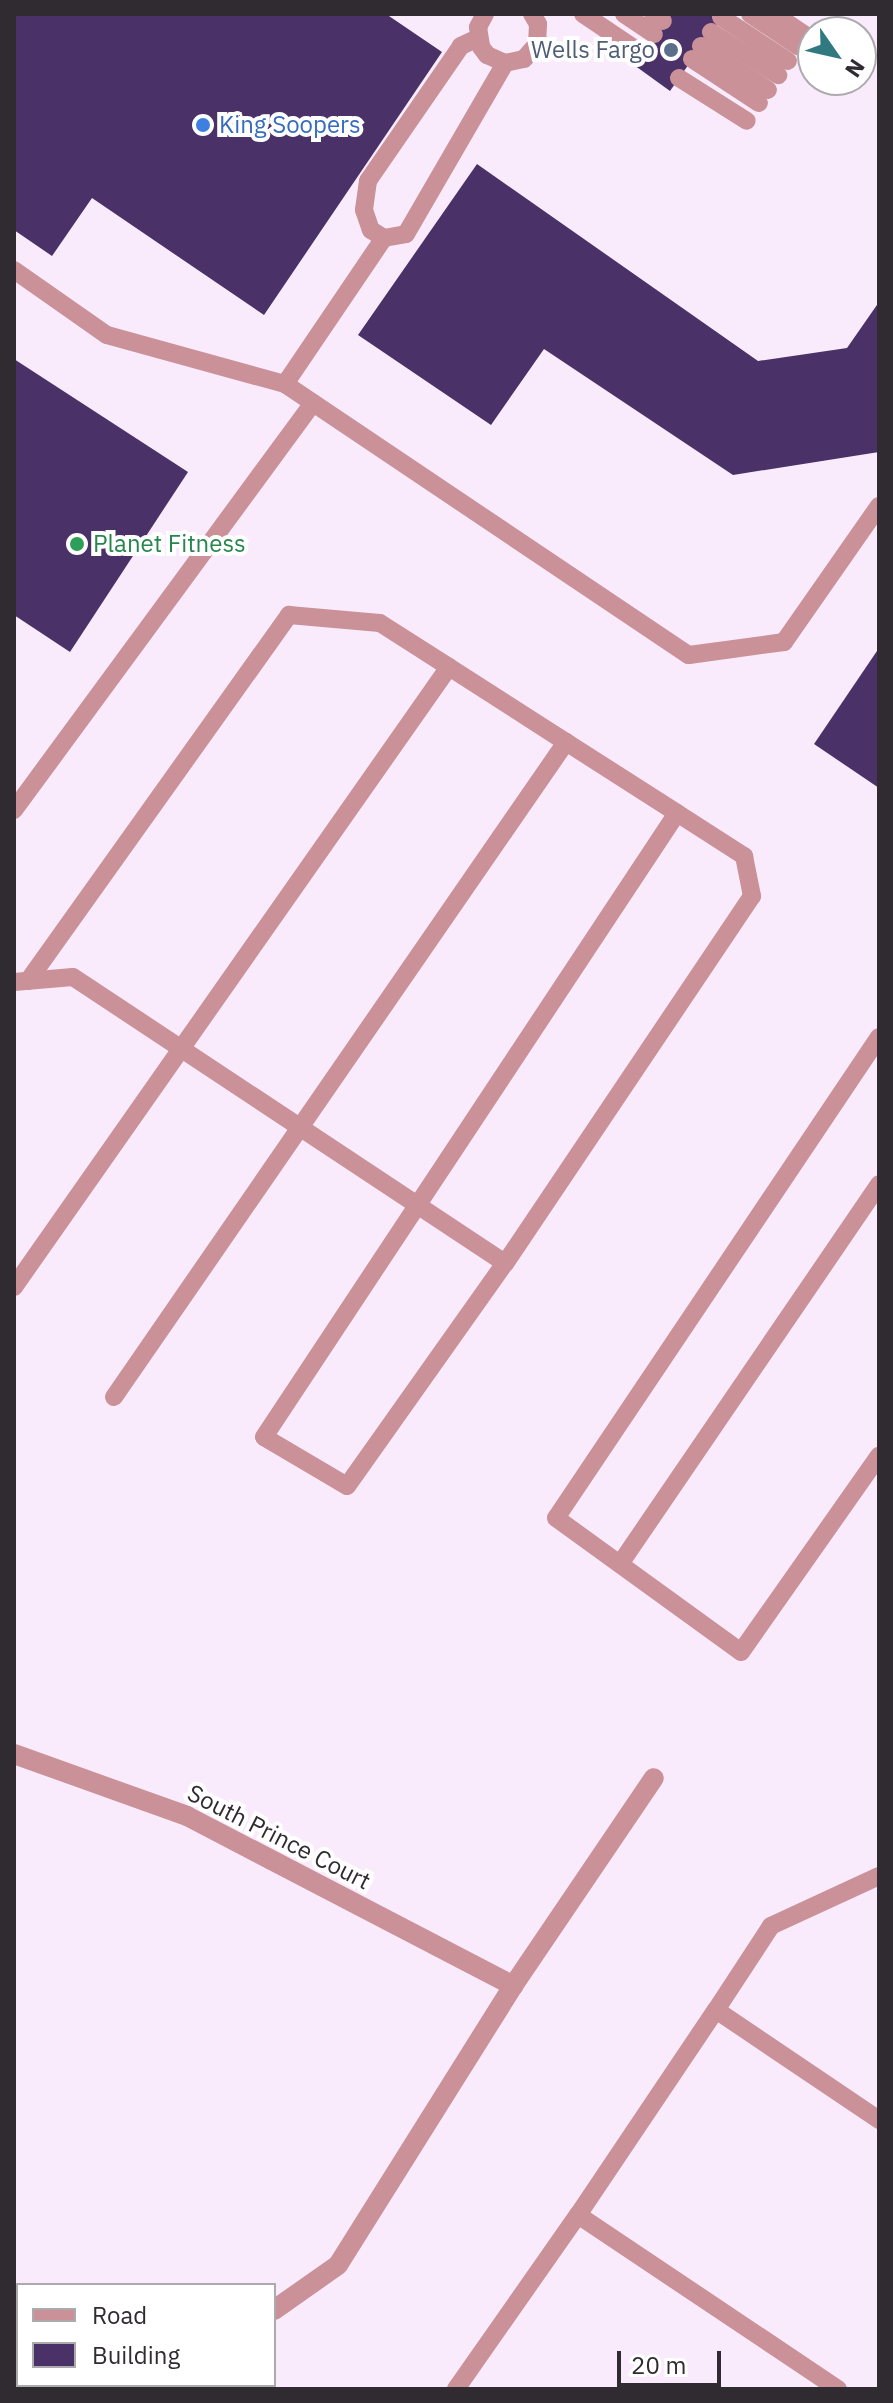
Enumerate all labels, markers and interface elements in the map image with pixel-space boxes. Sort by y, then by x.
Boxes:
north arrow [797,16,877,96]
place label: Wells Fargo [531,36,655,64]
marker: Wells Fargo [662,41,680,59]
text: N [839,54,872,83]
place label: King Soopers [219,111,361,139]
marker: King Soopers [194,116,212,134]
place label: Planet Fitness [93,530,246,558]
marker: Planet Fitness [68,535,86,553]
street label: South Prince Court [183,1778,375,1896]
legend [16,2283,276,2387]
text: Road [92,2299,147,2331]
scale bar [621,2335,725,2385]
text: Building [92,2339,180,2371]
text: 20 m [631,2349,686,2381]

